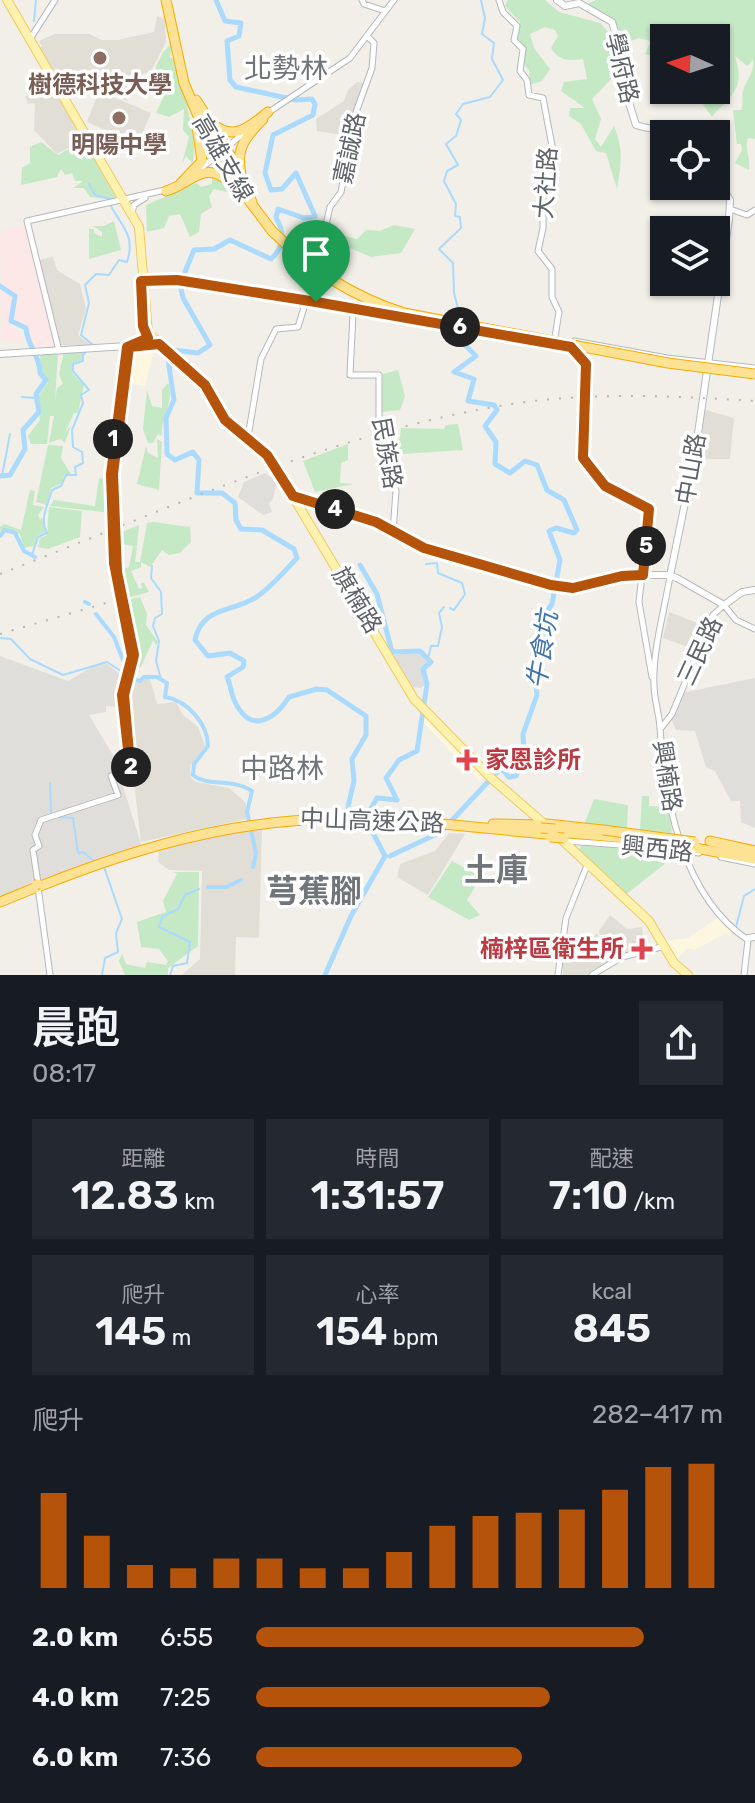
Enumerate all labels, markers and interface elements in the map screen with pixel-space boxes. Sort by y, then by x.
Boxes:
north arrow [650,24,730,104]
map controls [650,24,730,296]
street label: 學府路 [600,30,644,106]
marker: 樹德科技大學 [91,49,109,67]
district label: 北勢林 [244,52,328,85]
place label: 樹德科技大學 [28,71,172,99]
marker: 明陽中學 [110,109,128,127]
street label: 高雄支線 [187,109,259,207]
street label: 嘉誠路 [329,110,371,186]
button: locate [650,120,730,200]
place label: 明陽中學 [71,131,167,159]
street label: 大社路 [530,146,562,220]
button: layers [650,216,730,296]
pin [282,220,350,302]
icon: arrive [294,232,338,276]
pin: 6 [440,307,480,347]
text: 6 [453,313,467,340]
street label: 民族路 [367,415,407,491]
pin: 1 [93,419,133,459]
text: 1 [108,425,118,452]
street label: 中山路 [671,431,711,507]
pin: 4 [315,489,355,529]
text: 4 [327,495,343,522]
pin: 5 [626,526,666,566]
text: 5 [639,532,653,559]
street label: 旗楠路 [326,562,388,638]
water label: 牛食坑 [521,605,565,691]
street label: 三民路 [672,612,728,690]
street label: 興楠路 [648,738,686,814]
place label: 家恩診所 [485,746,581,774]
pin: 2 [111,747,151,787]
marker: 家恩診所 [456,749,478,771]
district label: 中路林 [240,752,324,785]
text: 2 [124,753,138,780]
street label: 中山高速公路 [300,804,444,838]
street label: 興西路 [620,831,694,867]
district label: 土庫 [464,851,528,889]
district label: 芎蕉腳 [266,872,362,910]
place label: 楠梓區衛生所 [480,935,624,963]
marker: 楠梓區衛生所 [631,938,653,960]
button: share [639,1001,723,1085]
text: 晨跑 [32,1002,120,1054]
text: 08:17 [32,1058,96,1089]
text: 距離 [121,1145,165,1172]
text: 時間 [355,1145,400,1172]
text: 配速 [590,1145,634,1172]
text: 12.83 [71,1172,179,1219]
text: 1:31:57 [311,1172,444,1219]
text: 7:10 [549,1172,628,1219]
text: km [179,1188,215,1215]
text: /km [628,1188,675,1215]
text: kcal [592,1278,632,1305]
text: 爬升 [121,1281,165,1308]
text: 心率 [355,1281,400,1308]
text: 845 [573,1305,651,1352]
text: 145 [95,1308,166,1355]
text: 154 [316,1308,387,1355]
text: m [166,1324,191,1351]
text: bpm [387,1324,439,1351]
text: 282–417 m [592,1399,723,1430]
text: 爬升 [32,1405,84,1436]
text: 2.0 km [32,1622,118,1653]
text: 6:55 [160,1622,213,1653]
text: 4.0 km [32,1682,119,1713]
text: 7:25 [160,1682,211,1713]
text: 6.0 km [32,1742,118,1773]
text: 7:36 [160,1742,211,1773]

